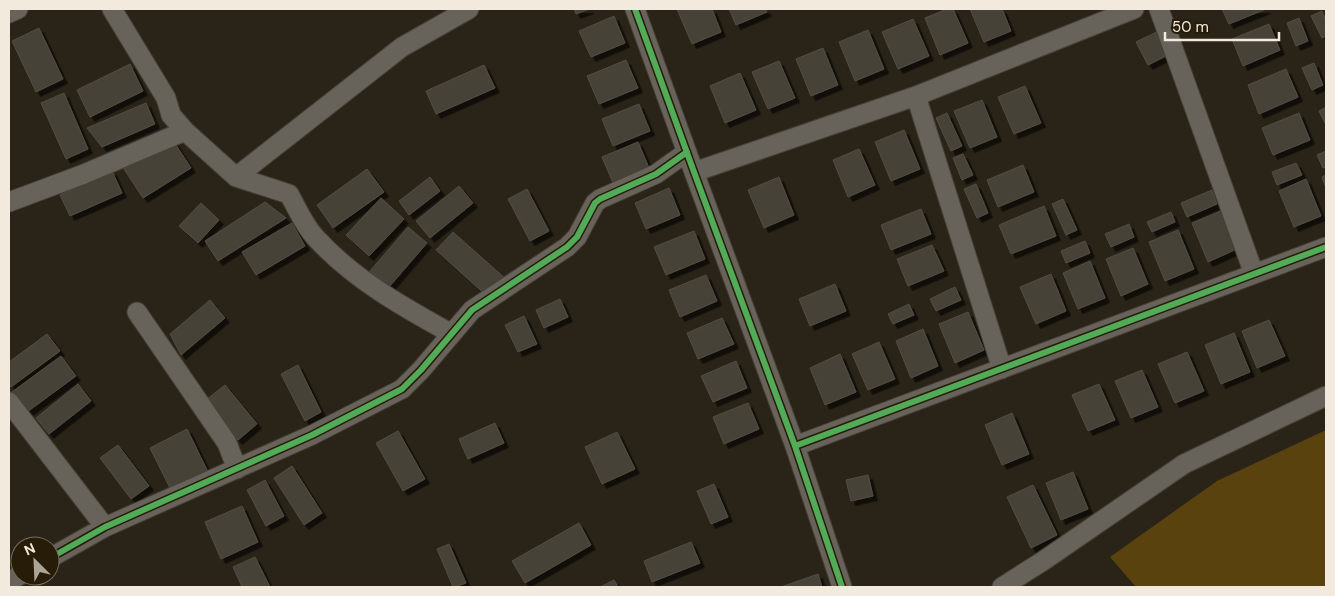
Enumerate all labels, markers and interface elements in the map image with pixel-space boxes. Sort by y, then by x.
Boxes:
scale bar [1165,10,1279,42]
text: 50 m [1172,17,1209,37]
north arrow [10,536,60,586]
text: N [21,539,38,559]

